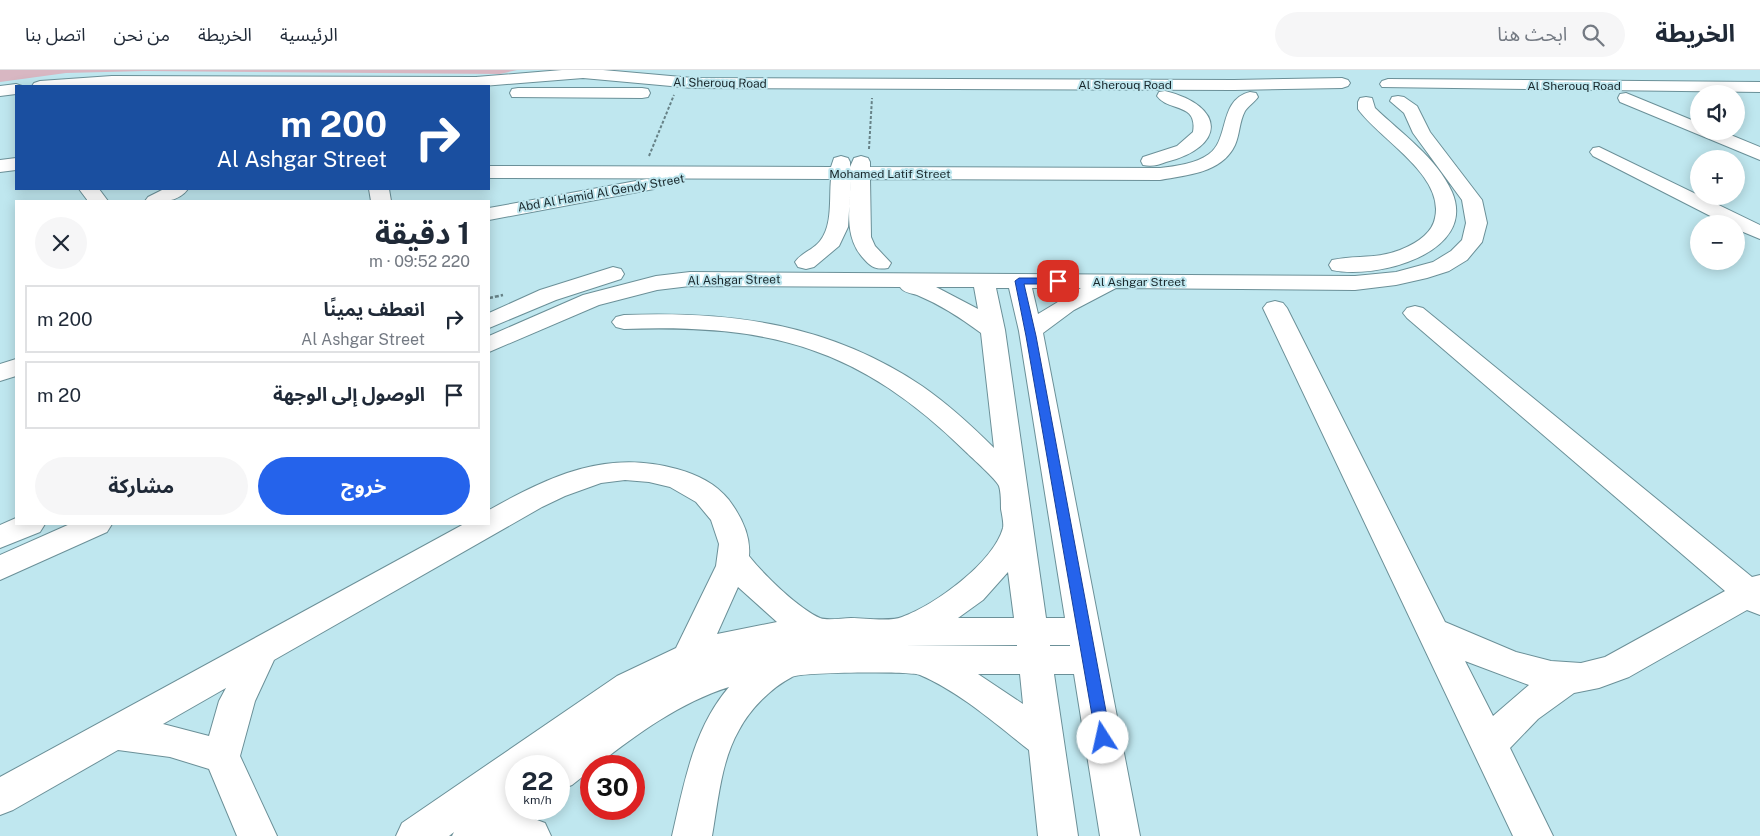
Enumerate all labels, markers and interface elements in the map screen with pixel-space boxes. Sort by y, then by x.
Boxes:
search box [1275,12,1625,57]
text: الخريطة [1655,19,1735,47]
icon: search [1579,21,1607,49]
text: ابحث هنا [1497,23,1567,45]
text: اتصل بنا [25,24,86,45]
text: من نحن [114,24,170,45]
text: الخريطة [198,24,252,45]
text: الرئيسية [280,24,338,45]
street label: Al Sherouq Road [673,75,767,91]
street label: Al Sherouq Road [1078,78,1172,92]
street label: Al Sherouq Road [1527,79,1621,93]
map controls [1690,85,1745,270]
button: sound [1690,85,1745,140]
text: 200 m [281,104,387,145]
icon: right [405,105,470,170]
text: Al Ashgar Street [217,146,387,172]
button: + [1690,150,1745,205]
street label: Mohamed Latif Street [829,167,951,181]
street label: Abd Al Hamid Al Gendy Street [516,171,686,215]
text: 1 دقيقة [375,215,470,251]
button: − [1690,215,1745,270]
button: close [35,217,87,269]
text: 220 m · 09:52 [369,252,470,271]
pin [1037,260,1079,302]
icon: arrive [1044,267,1072,295]
street label: Al Ashgar Street [687,272,781,288]
street label: Al Ashgar Street [1093,275,1186,289]
text: انعطف يمينًا [324,298,425,320]
icon: right [440,305,468,333]
text: 200 m [37,308,93,330]
text: Al Ashgar Street [301,330,425,349]
icon: arrive [440,381,468,409]
text: الوصول إلى الوجهة [273,383,425,405]
text: 20 m [37,384,81,406]
button: مشاركة [35,457,248,515]
button: خروج [258,457,470,515]
position arrow [1076,711,1128,763]
speed limit sign: 30 [580,755,645,820]
text: 22 [522,766,553,796]
text: km/h [523,793,552,807]

